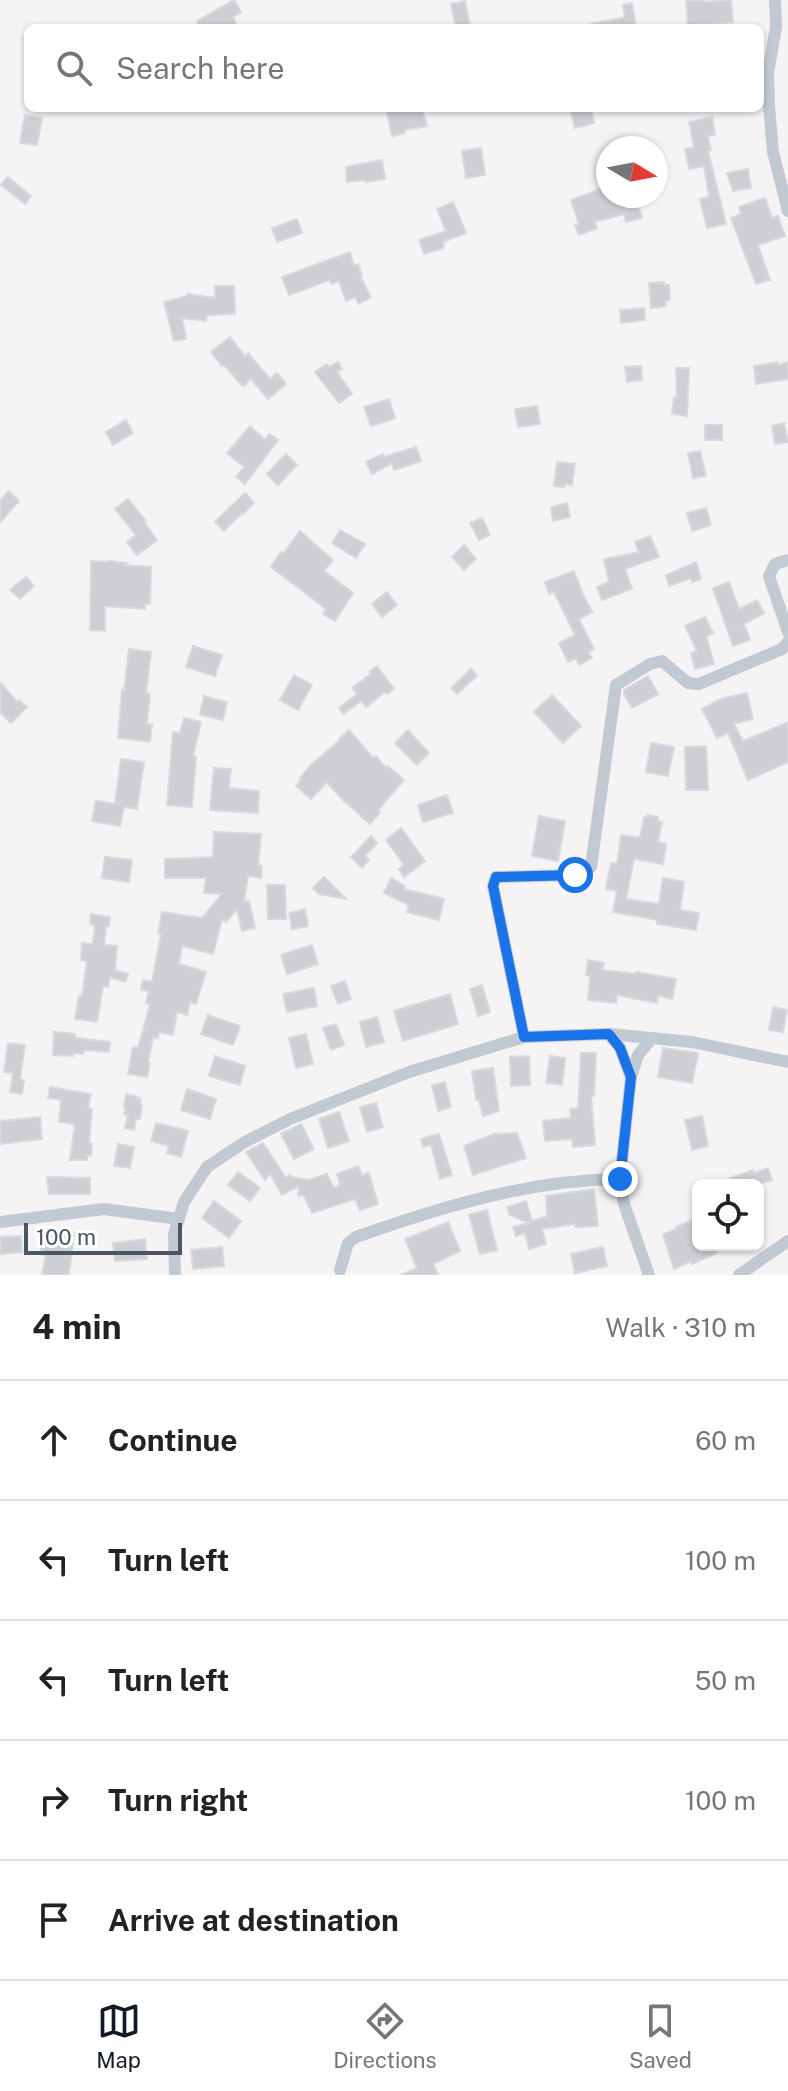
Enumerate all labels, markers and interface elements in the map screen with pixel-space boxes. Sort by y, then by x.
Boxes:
search box [24,24,764,112]
icon: search [52,46,96,90]
text: Search here [116,50,284,86]
north arrow [596,136,668,208]
route start [557,857,593,893]
route end [602,1161,638,1197]
map controls [692,1179,764,1251]
button: locate [692,1179,764,1251]
scale bar [24,1219,182,1255]
text: 100 m [36,1224,96,1250]
text: 4 min [32,1307,122,1347]
text: Walk · 310 m [606,1312,756,1343]
icon: ahead [32,1418,76,1462]
text: Continue [108,1422,238,1458]
text: 60 m [695,1425,756,1456]
icon: left [32,1538,76,1582]
text: Turn left [108,1542,229,1578]
text: 100 m [685,1545,756,1576]
icon: left [32,1658,76,1702]
text: Turn left [108,1662,229,1698]
text: 50 m [695,1665,756,1696]
icon: right [32,1778,76,1822]
text: Turn right [108,1782,248,1818]
text: 100 m [685,1785,756,1816]
icon: arrive [32,1898,76,1942]
text: Arrive at destination [108,1902,399,1938]
tab: Map [96,1999,141,2073]
tab: Directions [333,1999,437,2073]
tab: Saved [629,1999,692,2073]

